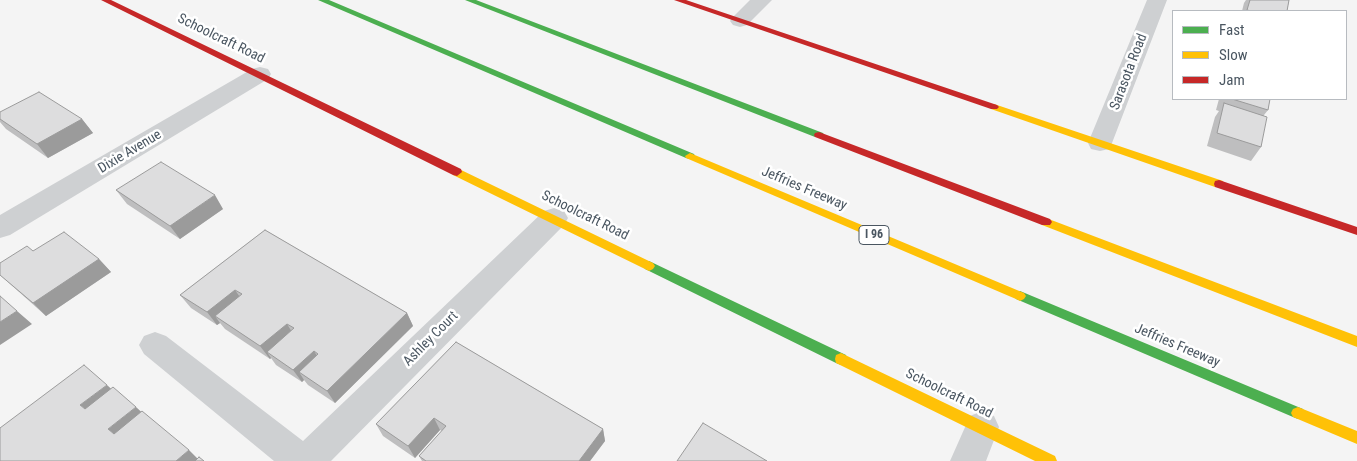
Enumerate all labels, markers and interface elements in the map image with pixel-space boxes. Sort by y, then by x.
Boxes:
legend [1172,10,1347,100]
street label: Schoolcraft Road [175,11,267,67]
text: Fast [1219,21,1244,39]
street label: Sarasota Road [1107,32,1151,112]
text: Slow [1219,46,1248,64]
text: Jam [1219,71,1245,89]
street label: Dixie Avenue [95,127,165,177]
street label: Jeffries Freeway [759,163,849,215]
street label: Schoolcraft Road [539,188,631,244]
road number: I 96 [859,226,889,244]
street label: Ashley Court [400,308,462,370]
street label: Jeffries Freeway [1132,320,1222,372]
street label: Schoolcraft Road [903,366,995,422]

